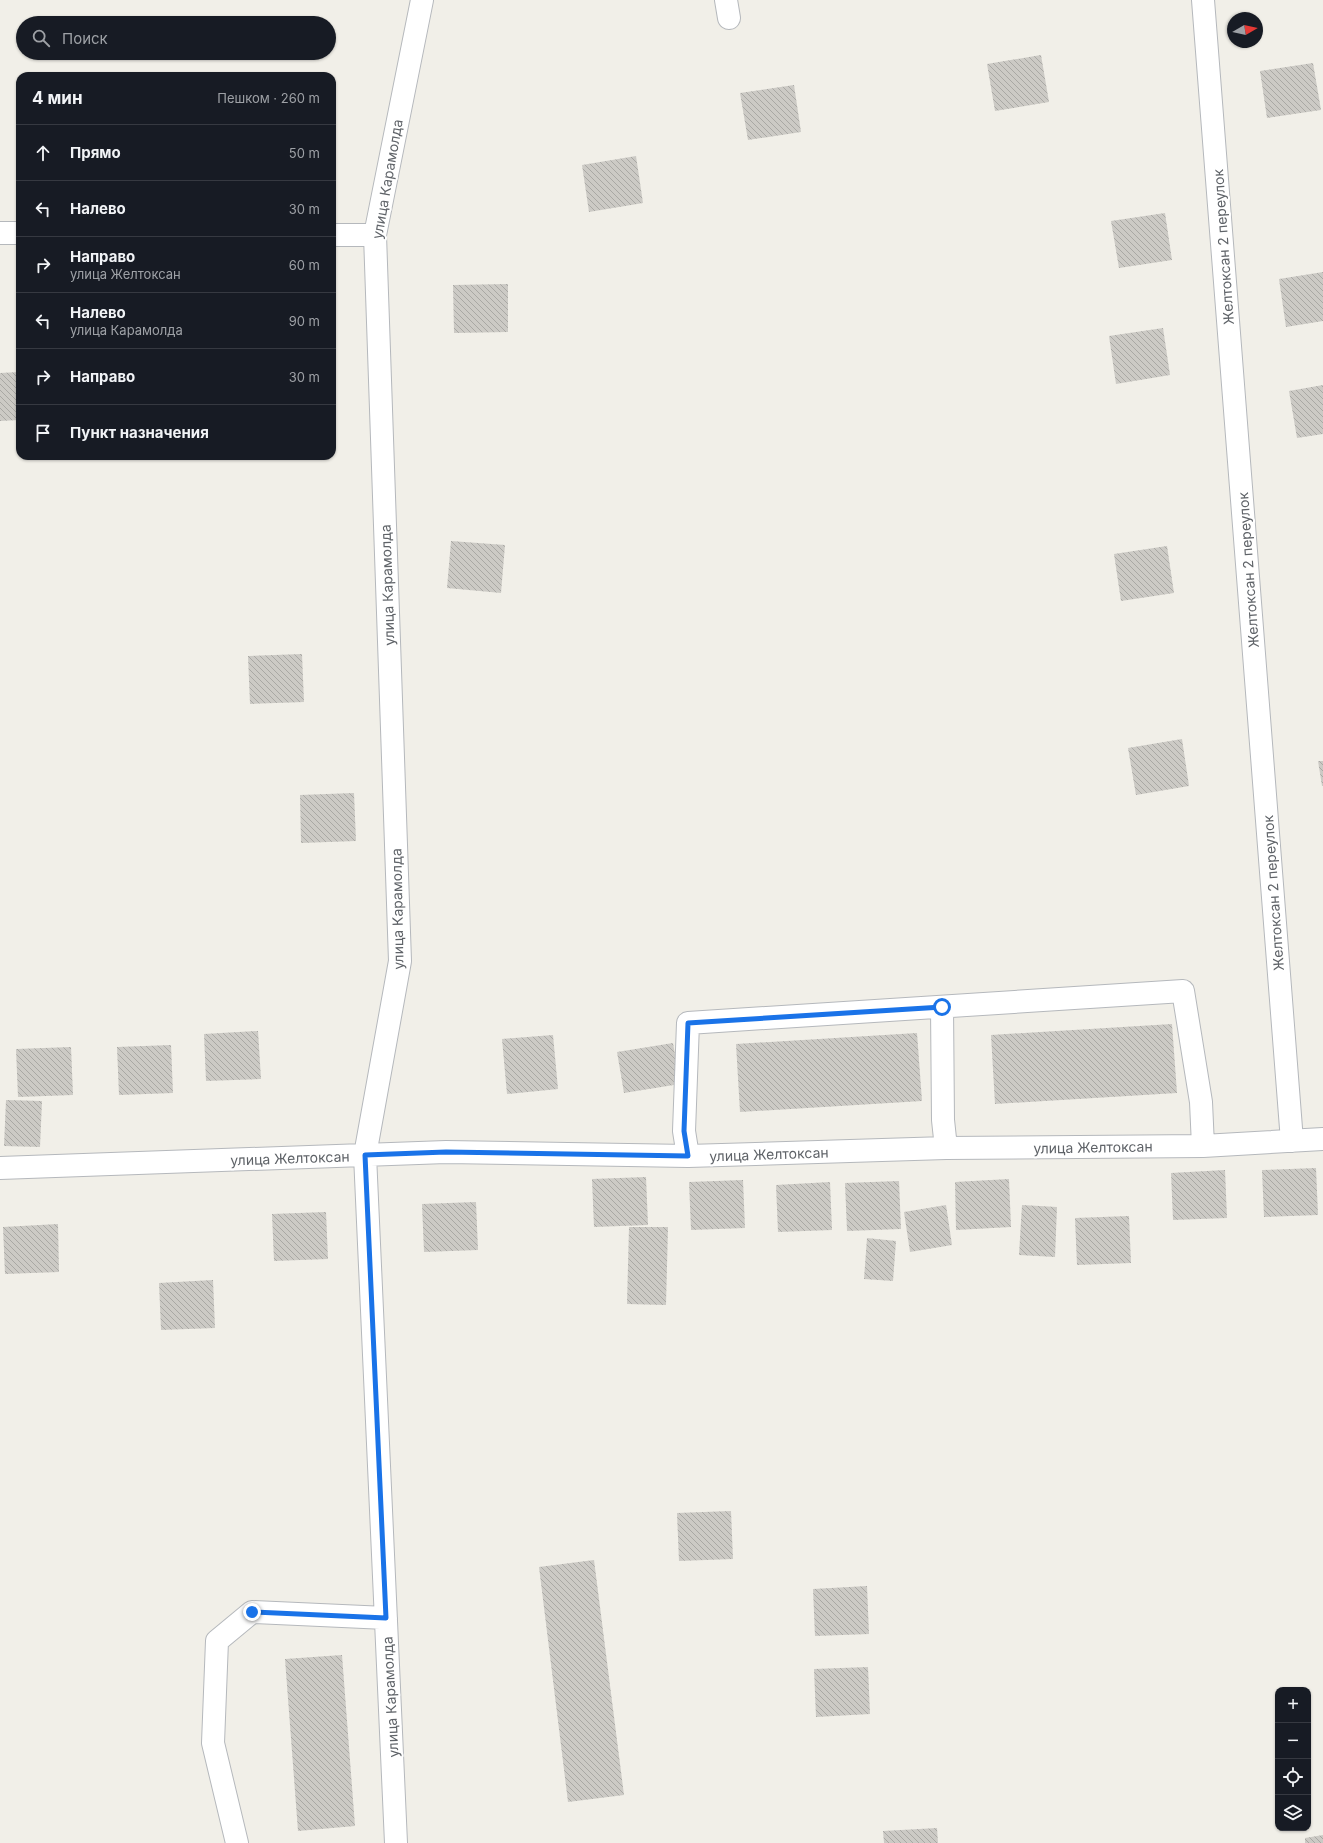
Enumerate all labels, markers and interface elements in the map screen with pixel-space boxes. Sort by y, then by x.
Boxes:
north arrow [1227,12,1263,48]
search box [16,16,336,60]
icon: search [30,27,52,49]
text: Поиск [62,29,108,48]
text: 4 мин [32,88,83,108]
text: Пешком · 260 m [217,90,320,106]
street label: улица Карамолда [368,118,406,240]
icon: ahead [32,142,54,164]
text: Прямо [70,143,121,162]
text: 50 m [289,145,320,161]
street label: Желтоксан 2 переулок [1209,168,1237,325]
icon: left [32,198,54,220]
text: Налево [70,199,126,218]
text: 30 m [289,201,320,217]
text: Направо [70,247,135,266]
icon: right [32,254,54,276]
text: 60 m [289,257,320,273]
text: улица Желтоксан [70,266,181,282]
text: Налево [70,303,126,322]
icon: left [32,310,54,332]
text: 90 m [289,313,320,329]
text: улица Карамолда [70,322,183,338]
icon: right [32,366,54,388]
text: Направо [70,367,135,386]
text: 30 m [289,369,320,385]
icon: arrive [32,422,54,444]
text: Пункт назначения [70,423,209,442]
street label: Желтоксан 2 переулок [1234,491,1262,648]
street label: улица Карамолда [376,524,398,646]
street label: Желтоксан 2 переулок [1259,814,1287,971]
street label: улица Карамолда [387,848,407,970]
route start [933,998,951,1016]
street label: улица Желтоксан [1033,1137,1153,1157]
street label: улица Желтоксан [709,1143,829,1165]
street label: улица Желтоксан [230,1147,350,1169]
route end [243,1603,261,1621]
street label: улица Карамолда [378,1636,402,1758]
map controls [1275,1687,1311,1831]
button: + [1275,1687,1311,1723]
button: − [1275,1723,1311,1759]
button: locate [1275,1759,1311,1795]
button: layers [1275,1795,1311,1831]

